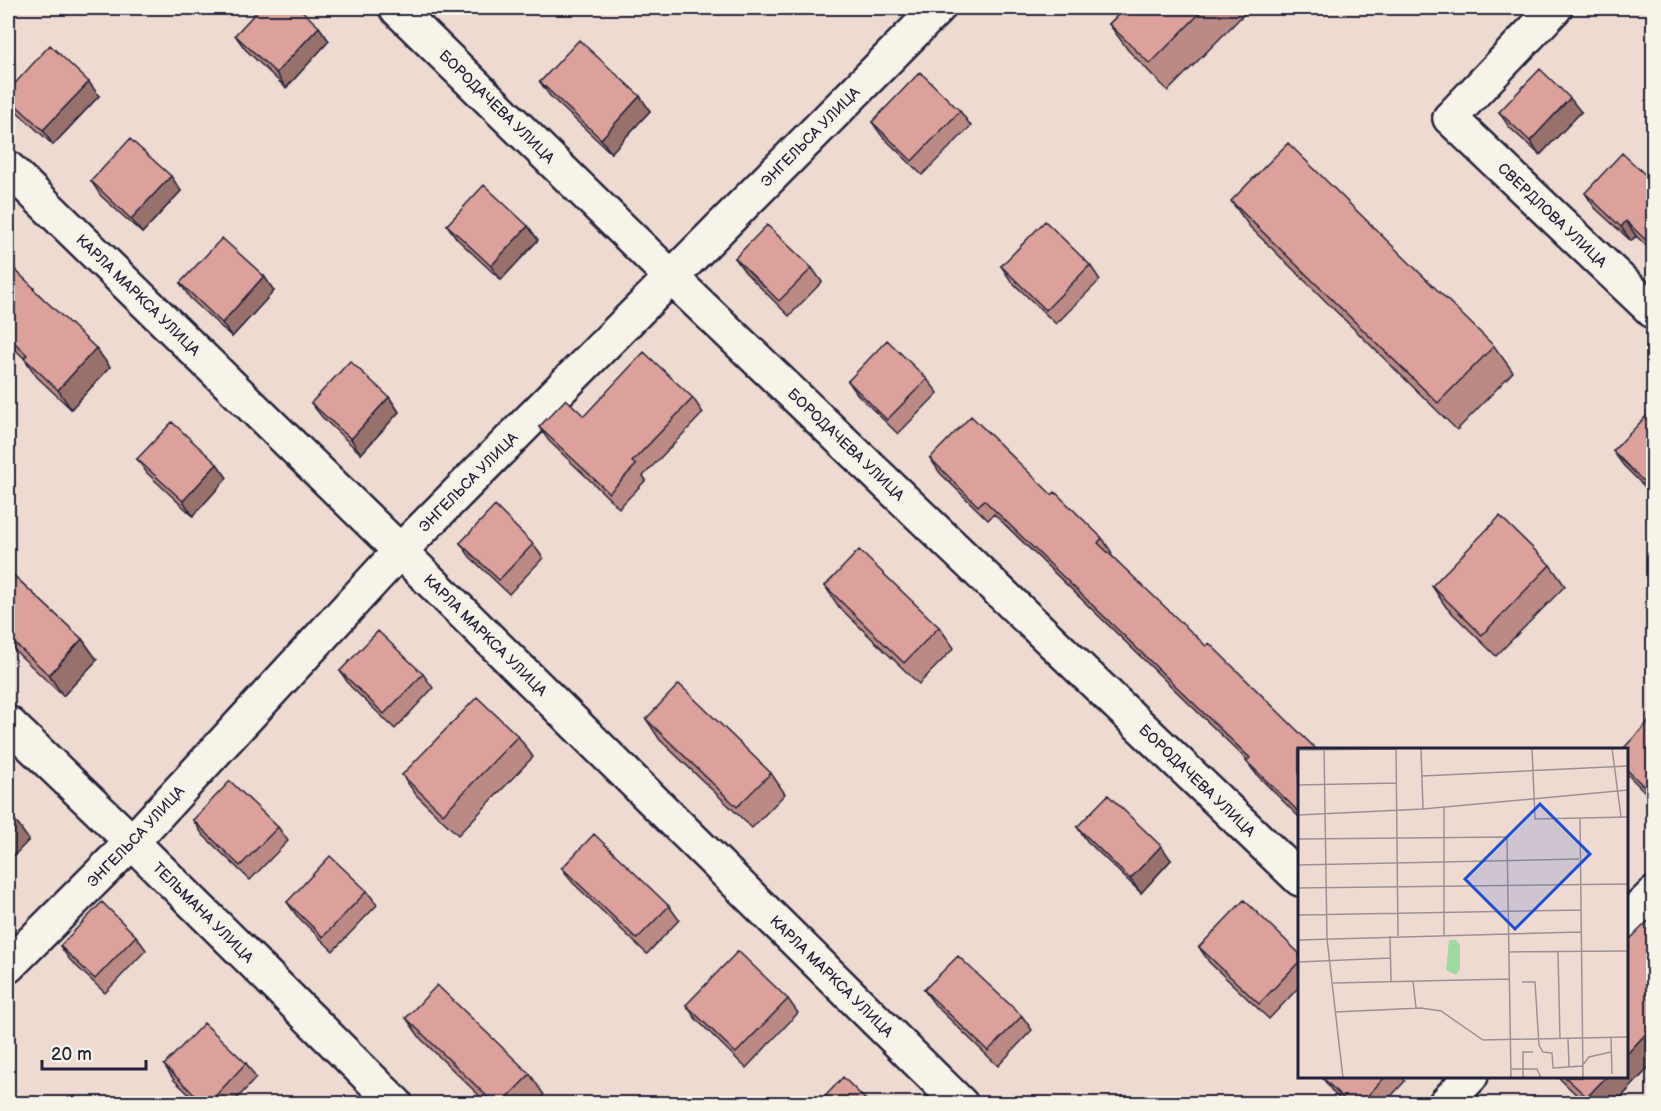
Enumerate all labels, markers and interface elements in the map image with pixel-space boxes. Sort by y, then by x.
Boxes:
street label: БОРОДАЧЕВА УЛИЦА [435,46,559,168]
street label: ЭНГЕЛЬСА УЛИЦА [757,83,865,191]
street label: СВЕРДЛОВА УЛИЦА [1493,159,1611,273]
street label: КАРЛА МАРКСА УЛИЦА [72,231,204,361]
street label: БОРОДАЧЕВА УЛИЦА [783,385,909,506]
street label: ЭНГЕЛЬСА УЛИЦА [415,428,523,536]
street label: КАРЛА МАРКСА УЛИЦА [419,571,551,701]
street label: БОРОДАЧЕВА УЛИЦА [1135,721,1260,842]
inset map [1298,748,1628,1078]
street label: ЭНГЕЛЬСА УЛИЦА [83,781,190,891]
street label: ТЕЛЬМАНА УЛИЦА [148,859,258,968]
street label: КАРЛА МАРКСА УЛИЦА [765,912,898,1042]
scale bar [42,1033,146,1071]
text: 20 m [51,1044,92,1065]

